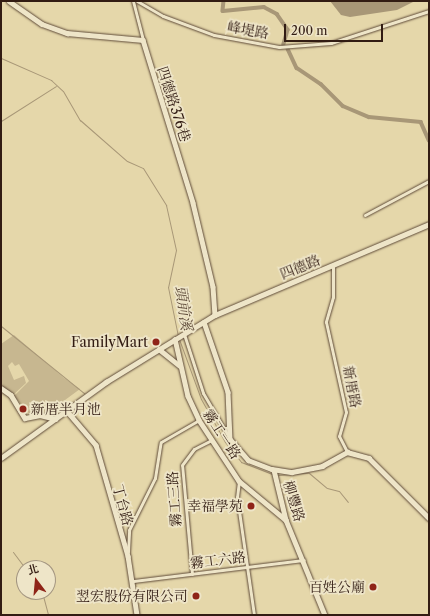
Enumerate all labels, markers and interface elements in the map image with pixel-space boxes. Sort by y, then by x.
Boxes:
scale bar [286,16,385,42]
street label: 峰堤路 [226,18,270,42]
text: 200 m [291,23,328,38]
street label: 四德路376巷 [154,64,194,144]
street label: 四德路 [277,251,323,283]
water label: 頭前溪 [172,284,196,332]
place label: FamilyMart [71,334,148,350]
marker: FamilyMart [151,337,161,347]
street label: 新厝路 [340,365,364,409]
place label: 新厝半月池 [31,401,101,417]
marker: 新厝半月池 [18,404,28,414]
street label: 霧工一路 [200,406,244,462]
street label: 霧工三路 [164,470,184,528]
street label: 柳豐路 [280,478,308,524]
street label: 丁台路 [109,483,137,527]
place label: 幸福學苑 [187,498,243,514]
marker: 幸福學苑 [246,501,256,511]
street label: 霧工六路 [189,548,247,572]
north arrow [16,560,56,600]
text: 北 [26,561,40,578]
place label: 百姓公廟 [309,579,365,595]
marker: 百姓公廟 [368,582,378,592]
place label: 翌宏股份有限公司 [76,588,188,604]
marker: 翌宏股份有限公司 [191,591,201,601]

